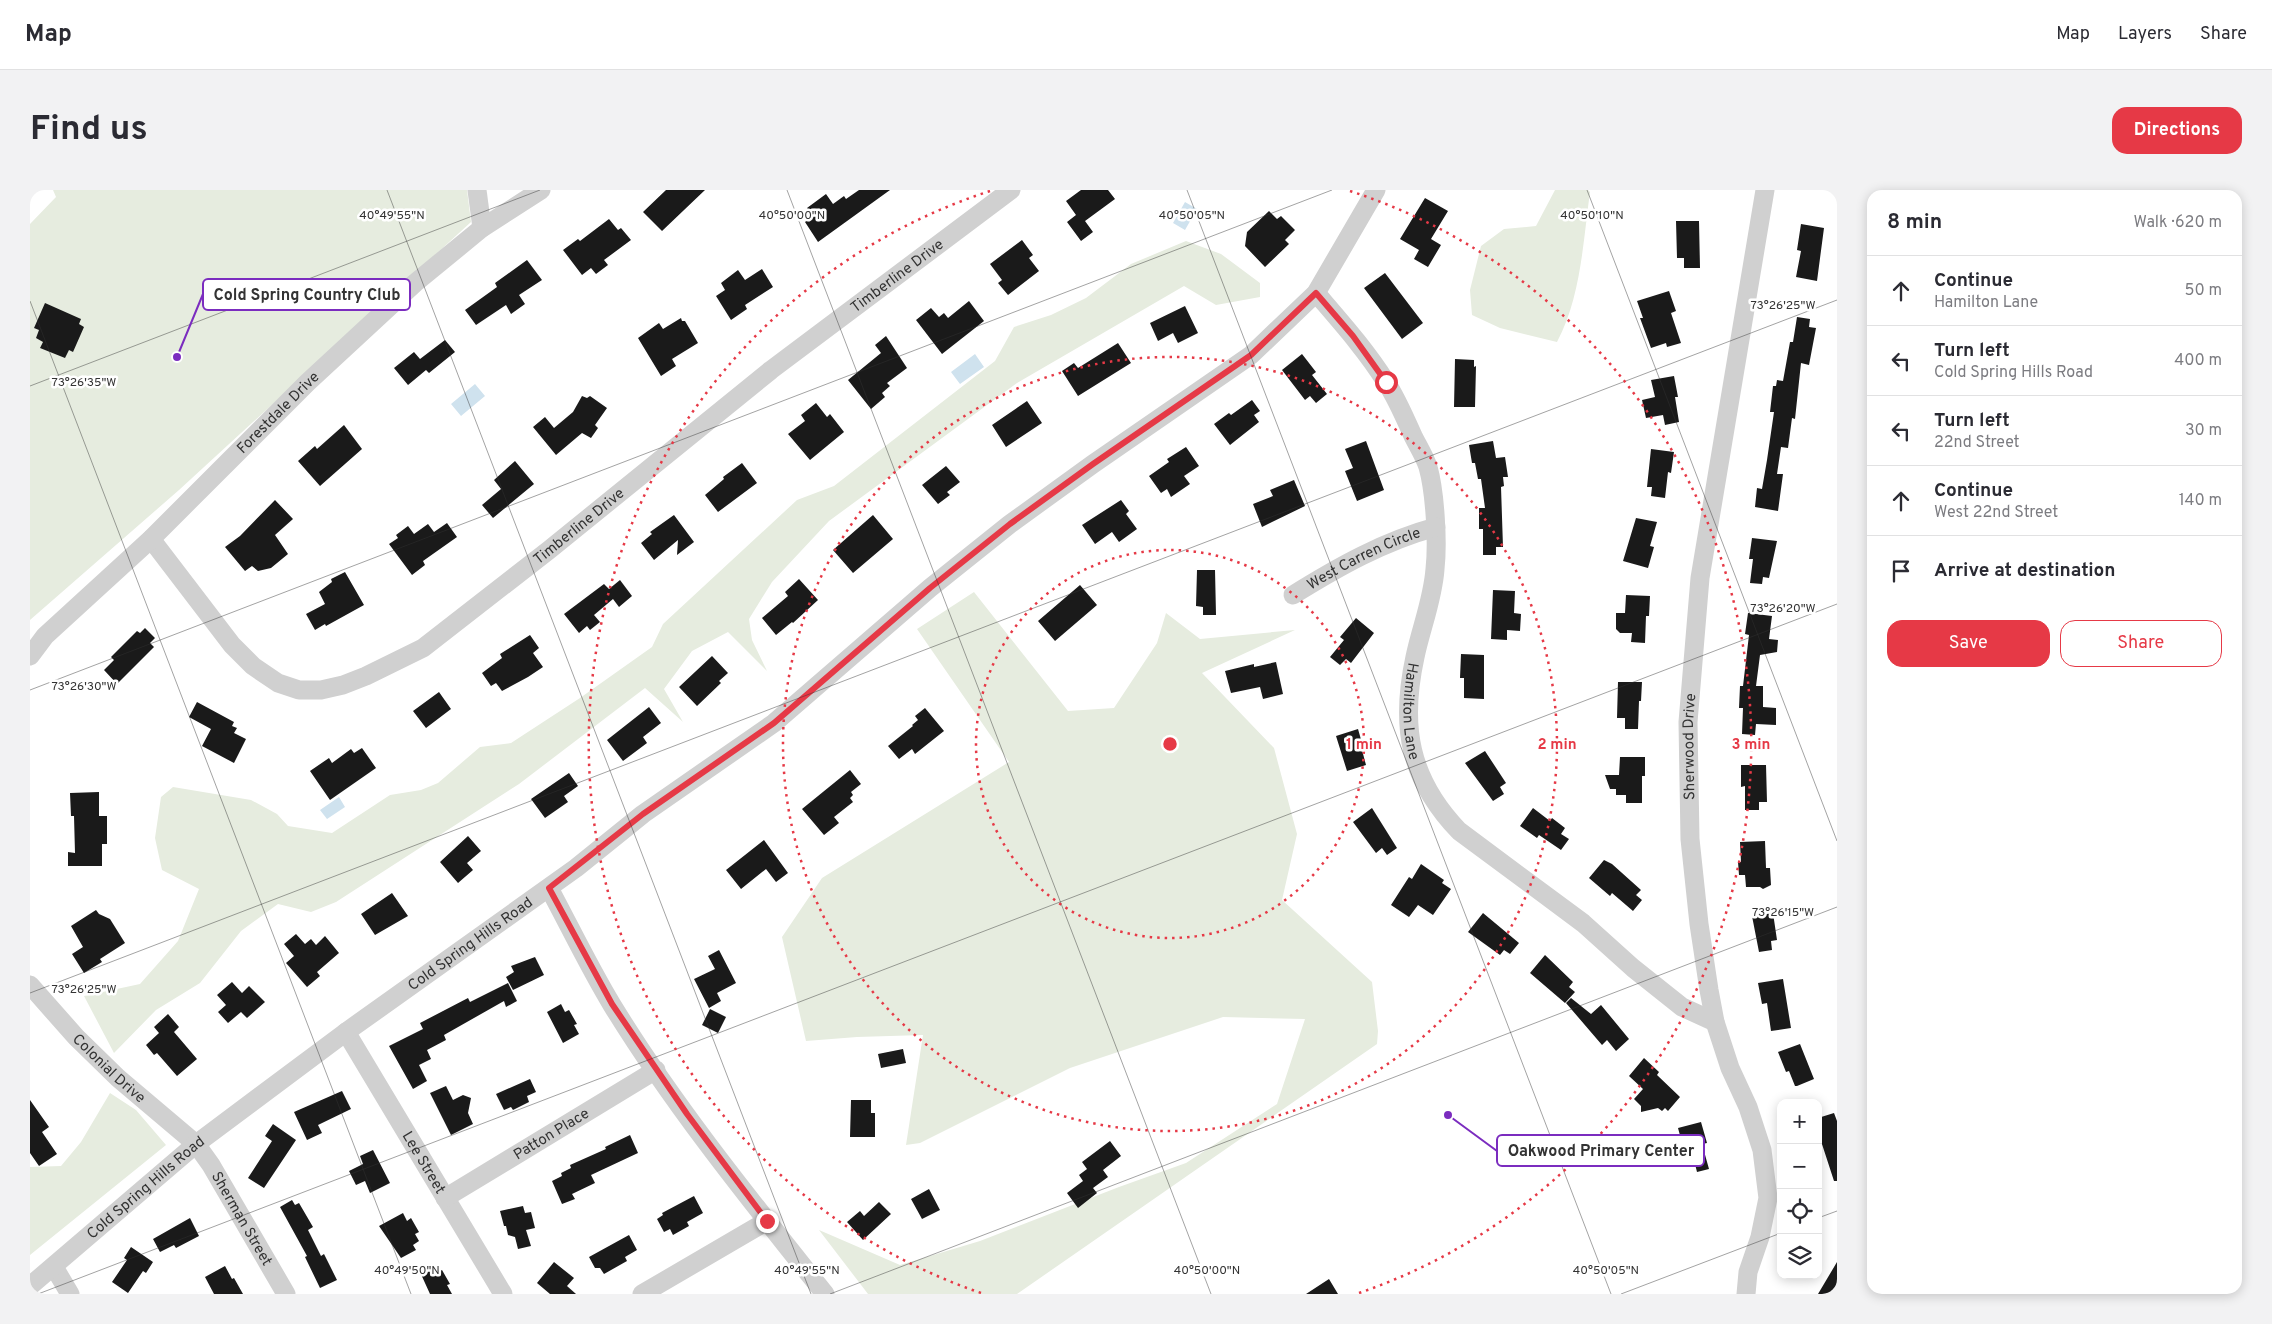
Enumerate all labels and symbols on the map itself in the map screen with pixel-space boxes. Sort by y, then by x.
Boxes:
text: 40°49'55"N [359,208,425,224]
text: 40°50'00"N [759,208,825,224]
text: 40°50'05"N [1159,208,1225,224]
text: 40°50'10"N [1560,208,1624,224]
street label: Timberline Drive [847,236,948,318]
callout: Cold Spring Country Club [203,279,410,310]
text: Cold Spring Country Club [214,286,400,306]
text: 73°26'25"W [1750,298,1816,314]
street label: Forestdale Drive [234,368,324,458]
route start [1375,371,1398,394]
text: 73°26'35"W [52,375,116,391]
street label: Timberline Drive [530,485,629,570]
street label: West Carren Circle [1304,524,1423,595]
text: 73°26'20"W [1750,601,1816,617]
street label: Hamilton Lane [1397,661,1423,762]
text: 73°26'30"W [51,679,117,695]
street label: Sherwood Drive [1680,693,1701,800]
centre of rings [1161,735,1179,753]
text: 1 min [1346,736,1382,755]
text: 2 min [1537,736,1577,755]
text: 3 min [1731,736,1771,755]
street label: Cold Spring Hills Road [405,894,537,996]
text: 73°26'15"W [1752,905,1814,921]
text: 73°26'25"W [51,982,117,998]
street label: Colonial Drive [67,1030,149,1108]
street label: Patton Place [510,1105,593,1165]
street label: Lee Street [397,1128,449,1198]
street label: Cold Spring Hills Road [84,1133,209,1244]
callout: Oakwood Primary Center [1497,1135,1704,1166]
text: Oakwood Primary Center [1508,1142,1695,1162]
street label: Sherman Street [206,1169,276,1270]
route end [756,1210,779,1233]
text: 40°49'50"N [374,1263,440,1279]
text: 40°49'55"N [774,1263,840,1279]
text: 40°50'00"N [1174,1263,1240,1279]
text: 40°50'05"N [1573,1263,1639,1279]

